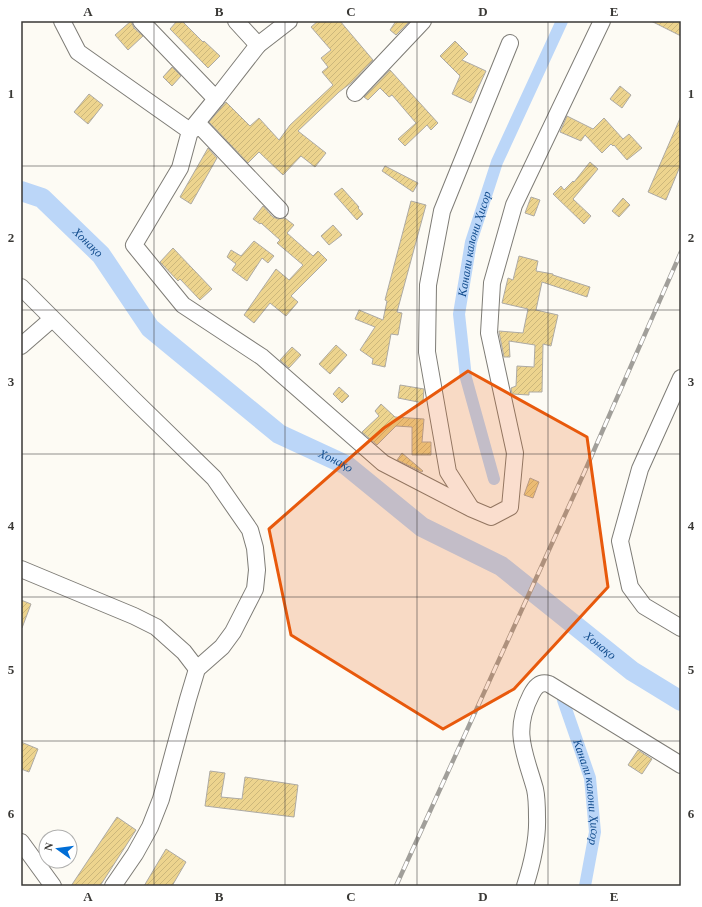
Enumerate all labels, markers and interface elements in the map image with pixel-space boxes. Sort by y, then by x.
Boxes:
text: A [83,4,93,19]
text: B [215,4,224,19]
text: C [346,4,356,19]
text: D [478,4,488,19]
text: E [610,4,618,19]
text: 1 [8,86,14,101]
text: 1 [688,86,694,101]
water label: Канали калони Ҳисор [455,190,494,299]
water label: Хонақо [69,224,106,260]
text: 2 [8,230,14,245]
text: 2 [688,230,694,245]
text: 3 [8,374,15,389]
text: 3 [688,374,695,389]
water label: Хонақо [316,446,356,475]
text: 4 [8,518,15,533]
text: 4 [688,518,695,533]
water label: Хонақо [581,628,619,662]
text: 5 [8,662,15,677]
text: 5 [688,662,695,677]
water label: Канали калони Ҳисор [570,736,602,846]
text: 6 [8,806,15,821]
text: 6 [688,806,695,821]
north arrow [38,829,78,869]
text: N [42,841,55,852]
text: A [83,889,93,904]
text: B [215,889,224,904]
text: C [346,889,356,904]
text: D [478,889,488,904]
text: E [610,889,618,904]

